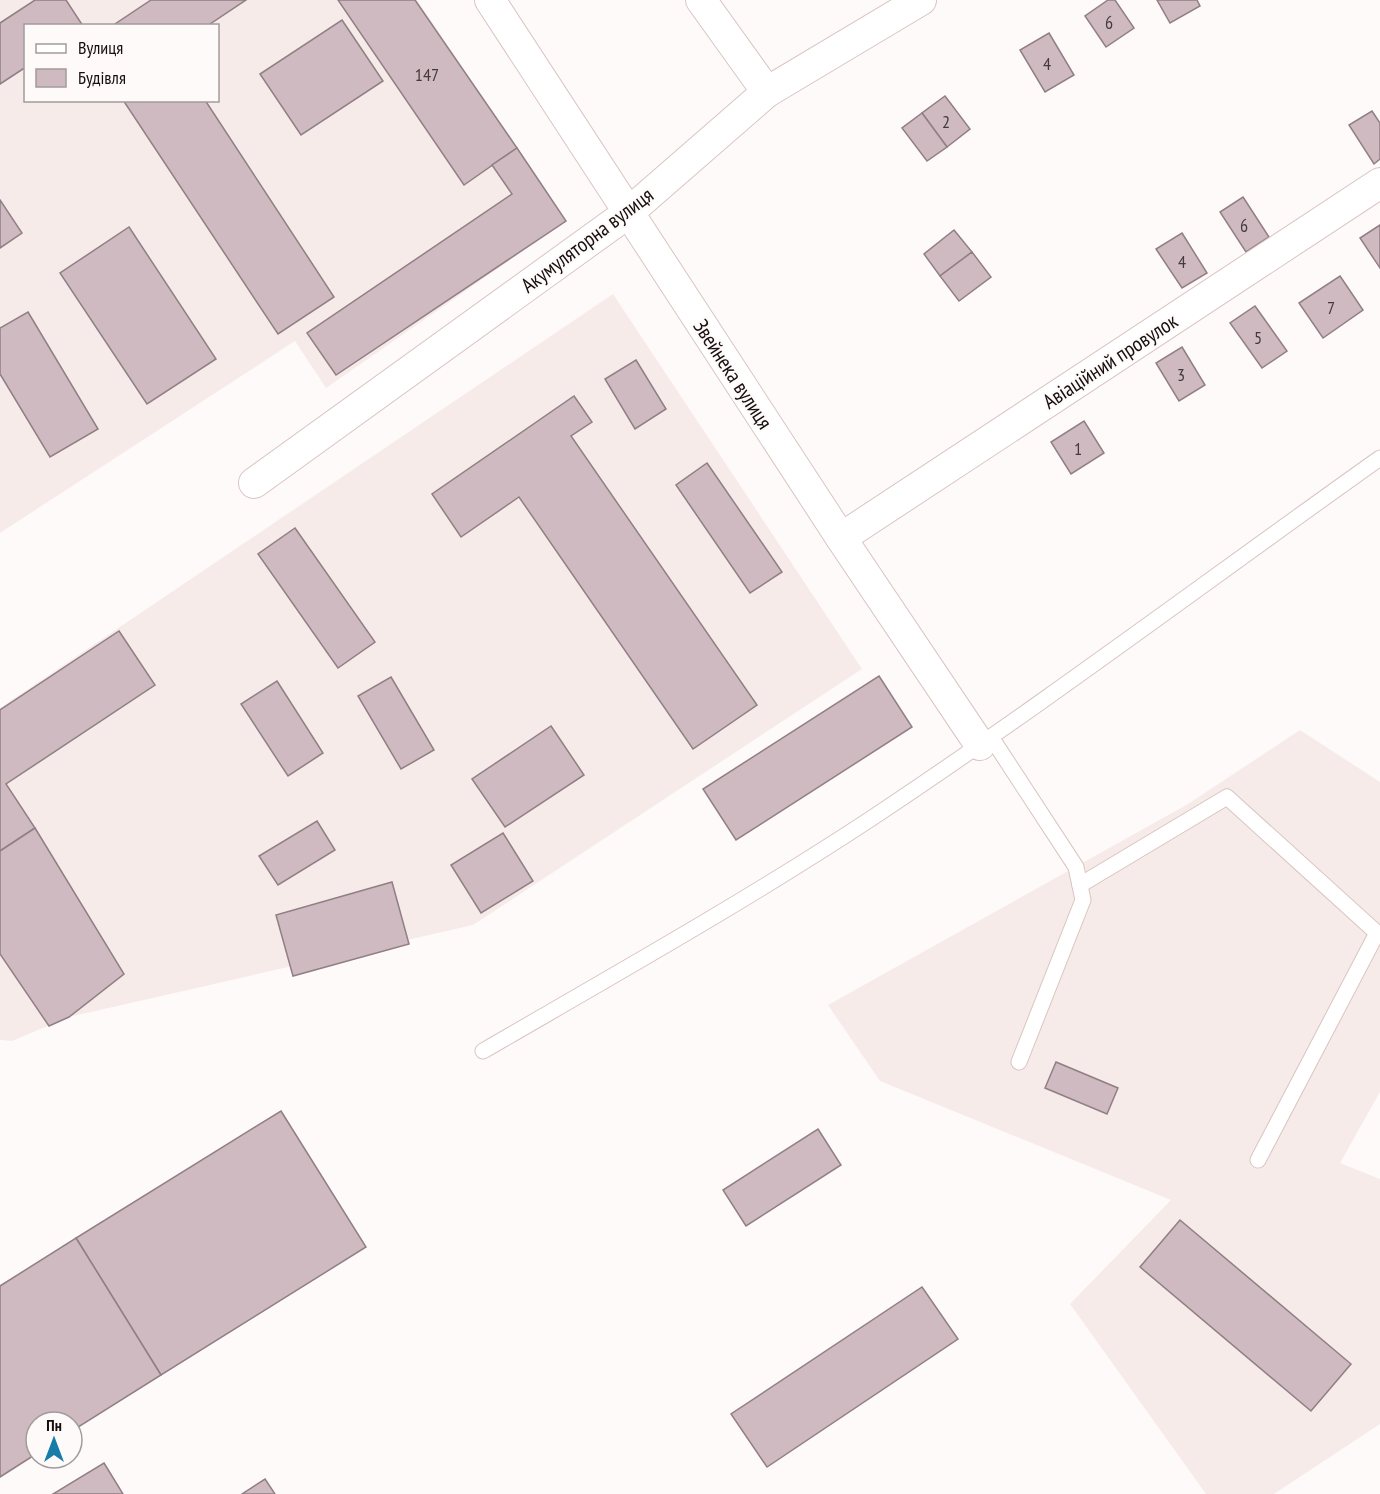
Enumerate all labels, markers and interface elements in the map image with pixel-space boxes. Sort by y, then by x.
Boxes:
house number: 6 [1105,11,1113,34]
legend [24,24,219,102]
text: Вулиця [78,36,123,59]
house number: 4 [1043,52,1051,75]
house number: 147 [415,63,439,86]
text: Будівля [78,66,126,89]
house number: 2 [942,110,950,133]
street label: Акумуляторна вулиця [515,181,659,299]
house number: 6 [1240,214,1248,237]
house number: 4 [1178,250,1186,273]
house number: 7 [1327,296,1335,319]
street label: Авіаційний провулок [1037,307,1183,415]
street label: Звейнека вулиця [688,314,778,434]
house number: 5 [1254,326,1262,349]
house number: 3 [1177,363,1185,386]
house number: 1 [1074,437,1082,460]
north arrow [24,1410,84,1470]
text: Пн [46,1415,62,1435]

